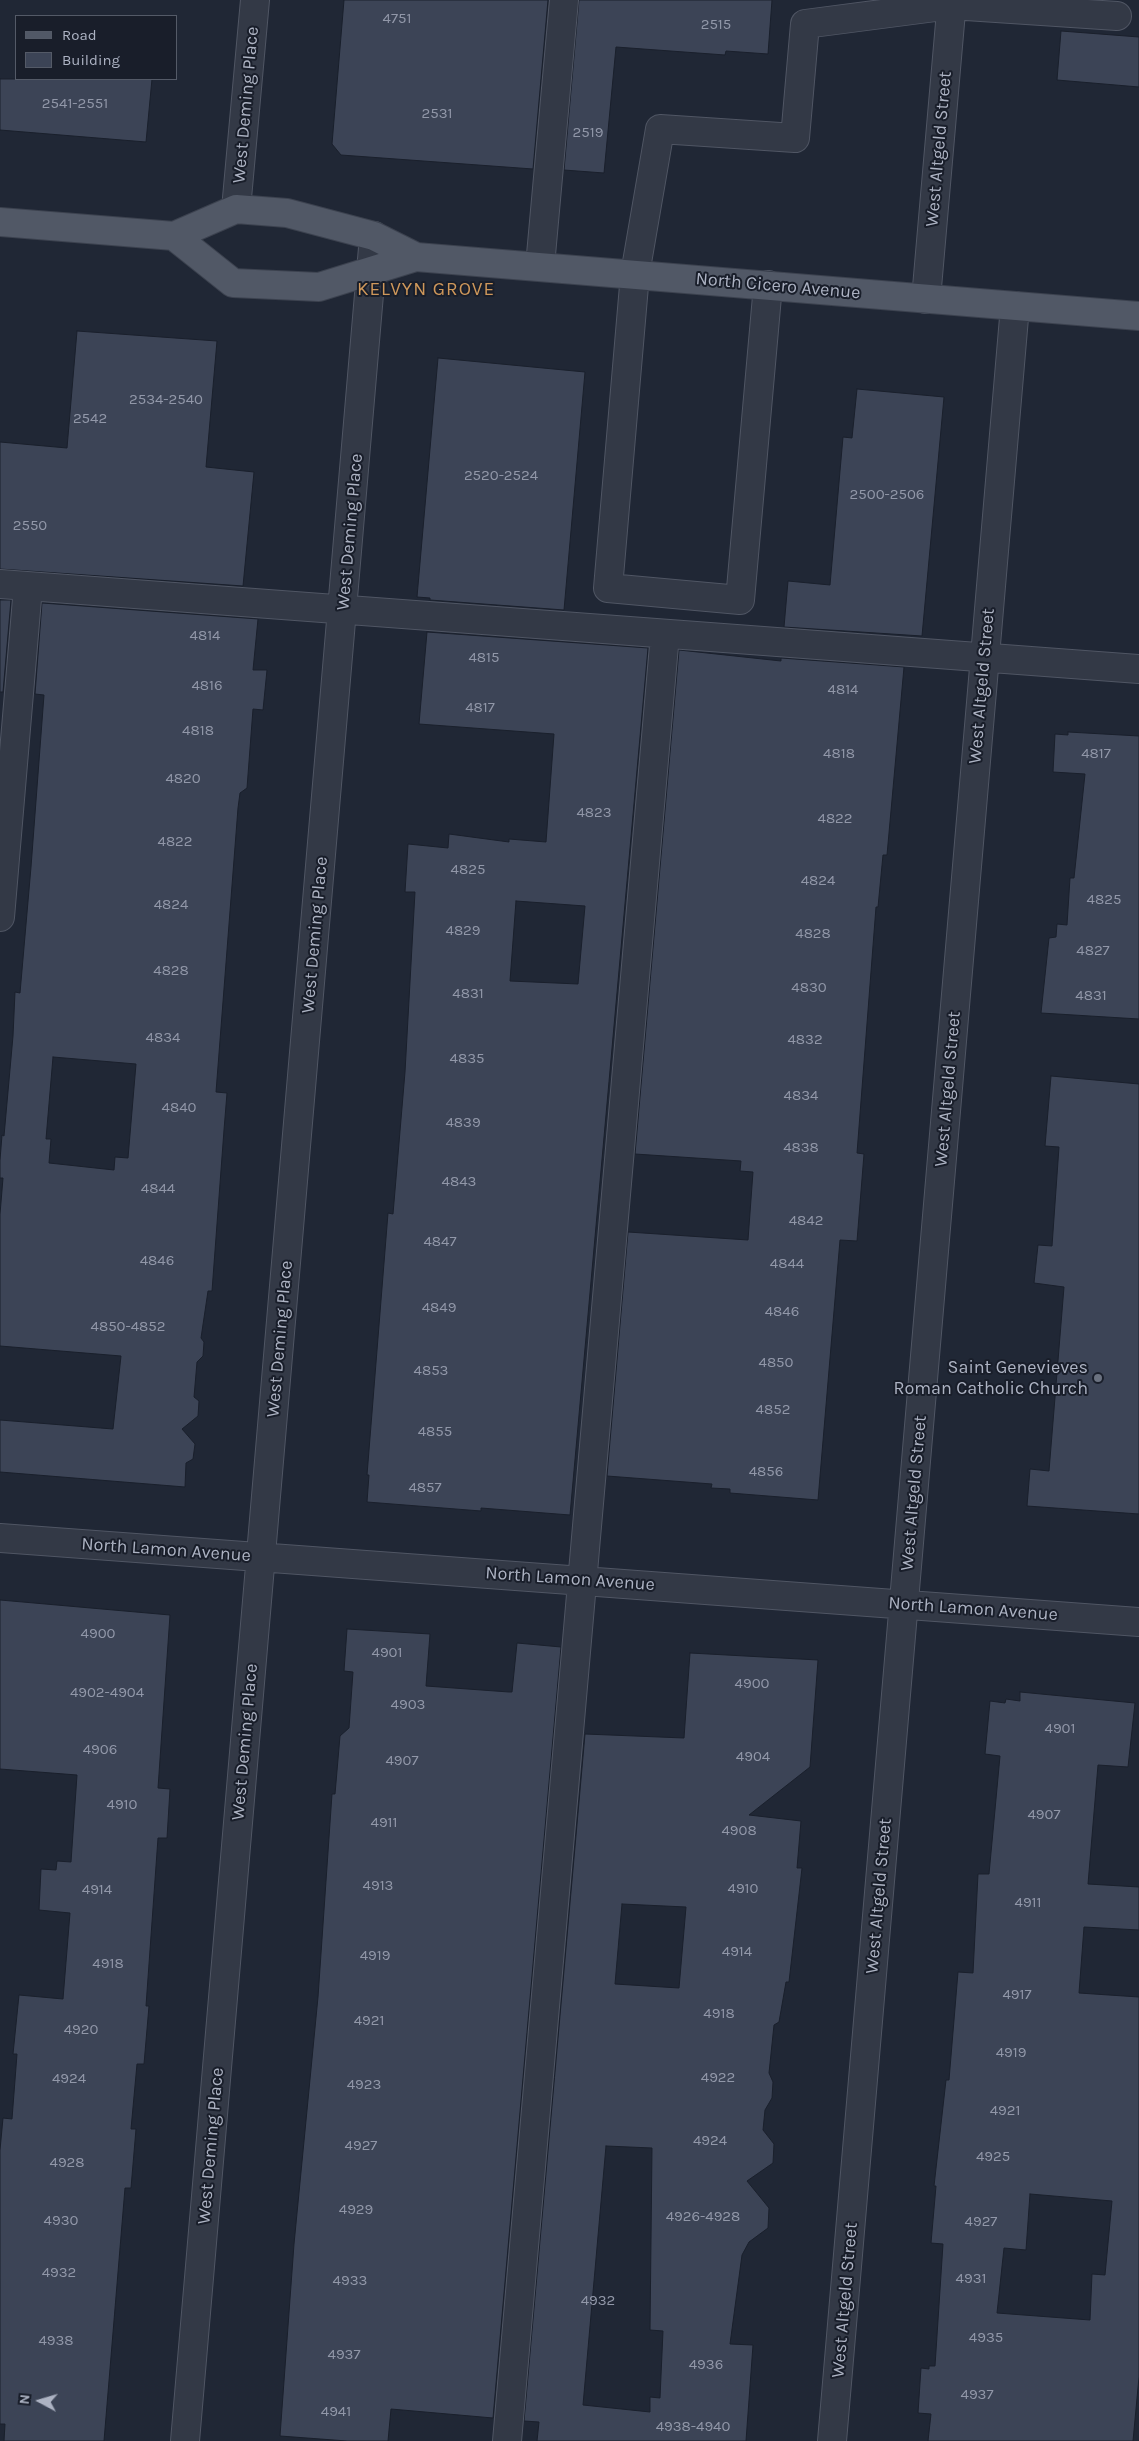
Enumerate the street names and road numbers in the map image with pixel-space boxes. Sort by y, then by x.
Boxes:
street label: West Deming Place [228,26,264,184]
street label: West Altgeld Street [921,70,957,228]
street label: North Cicero Avenue [695,268,861,304]
street label: West Deming Place [332,453,368,611]
street label: West Altgeld Street [964,607,1000,765]
street label: West Deming Place [297,856,333,1014]
street label: West Altgeld Street [930,1010,966,1168]
street label: West Deming Place [262,1260,298,1418]
street label: West Altgeld Street [896,1414,932,1572]
street label: North Lamon Avenue [80,1533,252,1567]
street label: North Lamon Avenue [484,1562,656,1596]
street label: North Lamon Avenue [887,1592,1059,1626]
street label: West Deming Place [227,1663,263,1821]
street label: West Altgeld Street [861,1817,897,1975]
street label: West Deming Place [193,2067,229,2225]
street label: West Altgeld Street [827,2221,863,2379]

